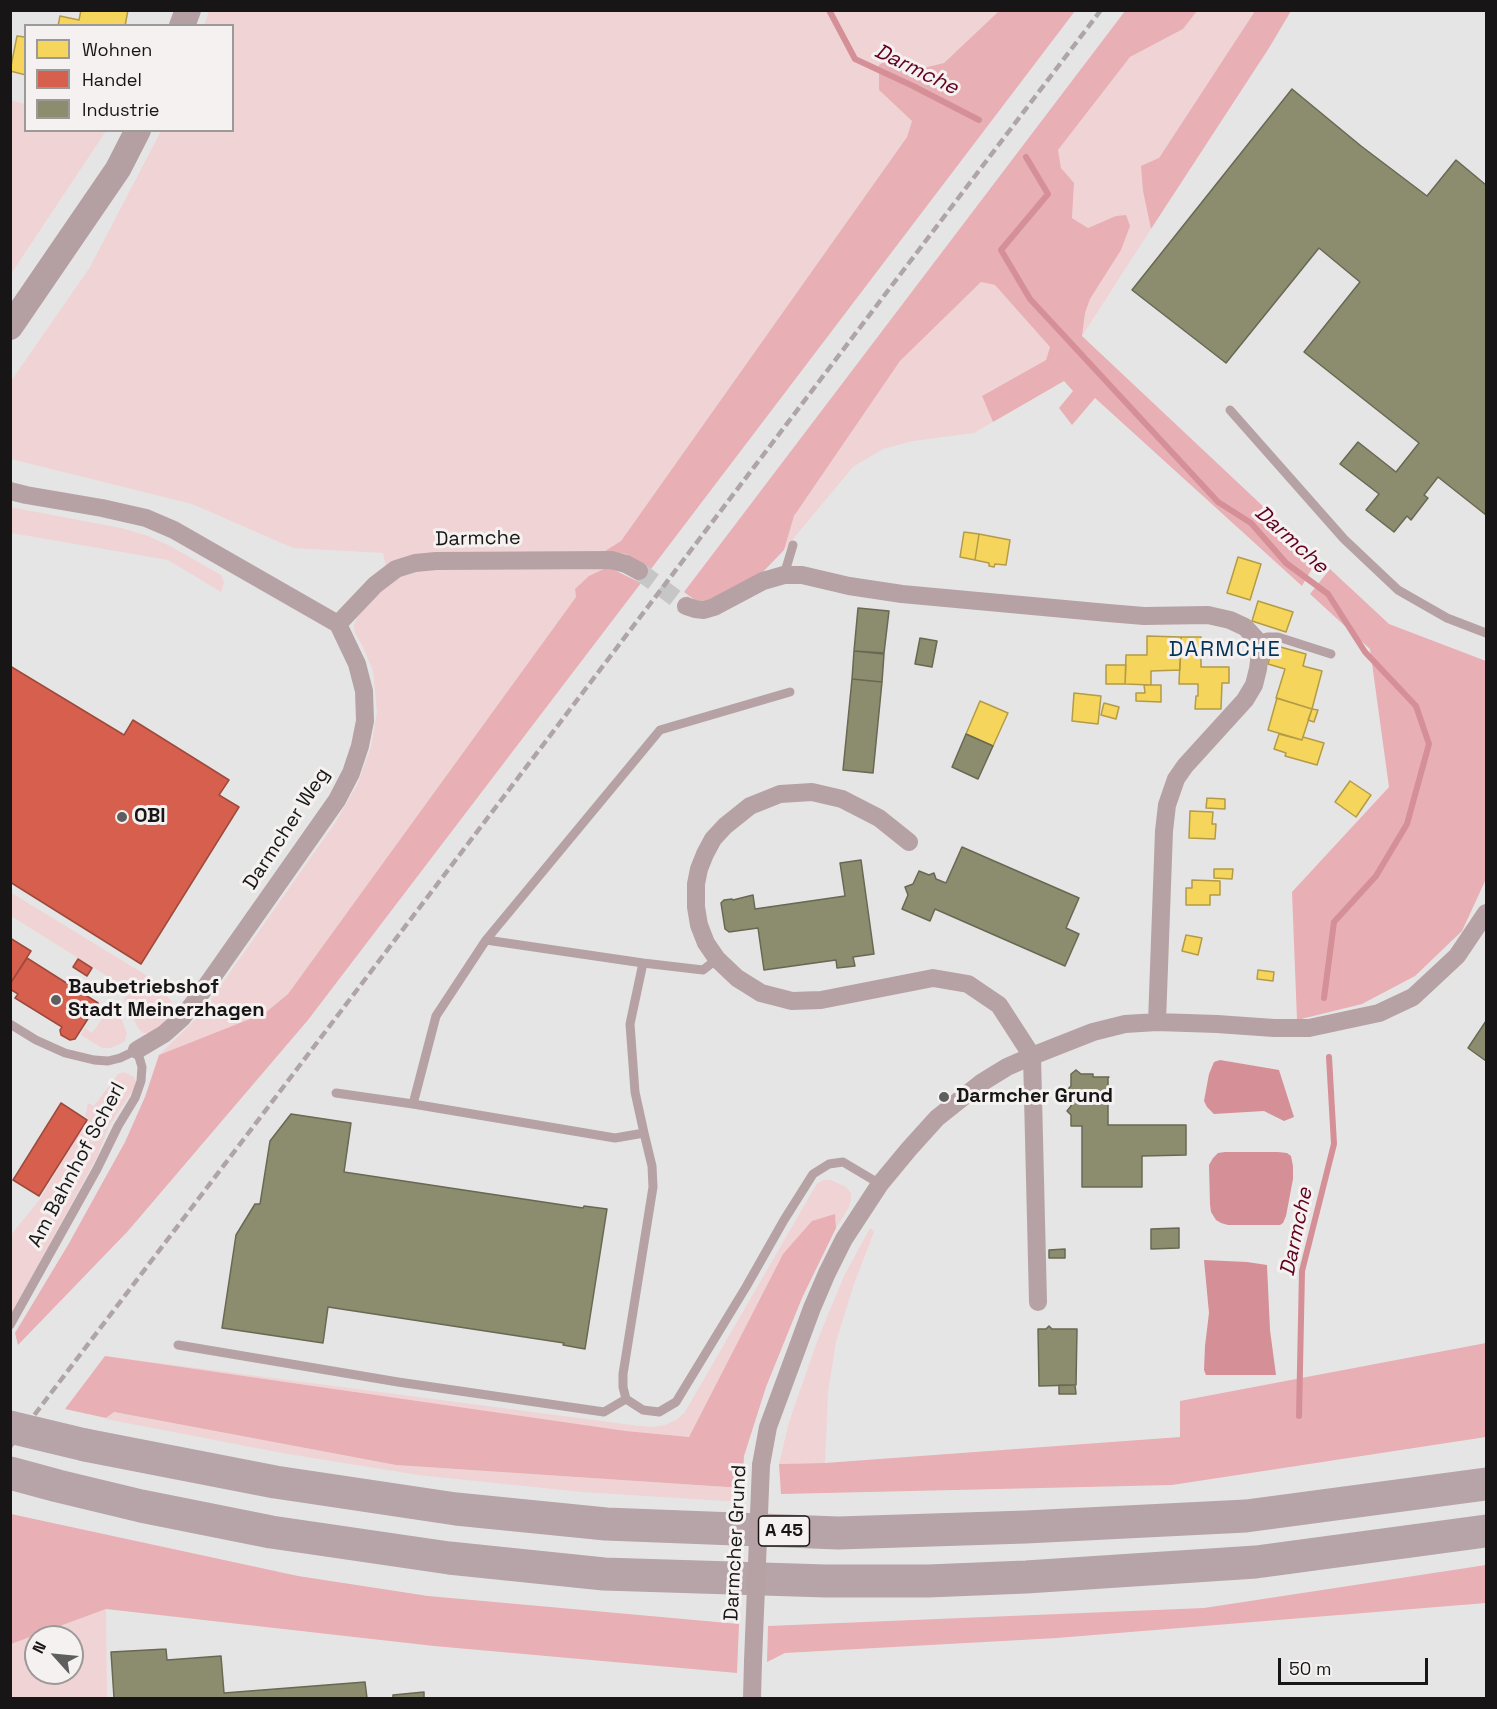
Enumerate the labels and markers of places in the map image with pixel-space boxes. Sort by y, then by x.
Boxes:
place label: OBI [134,805,166,829]
marker: OBI [115,810,129,824]
place label: Baubetriebshof Stadt Meinerzhagen [68,976,264,1023]
marker: Baubetriebshof Stadt Meinerzhagen [49,993,63,1007]
place label: Darmcher Grund [956,1085,1113,1109]
marker: Darmcher Grund [937,1090,951,1104]

